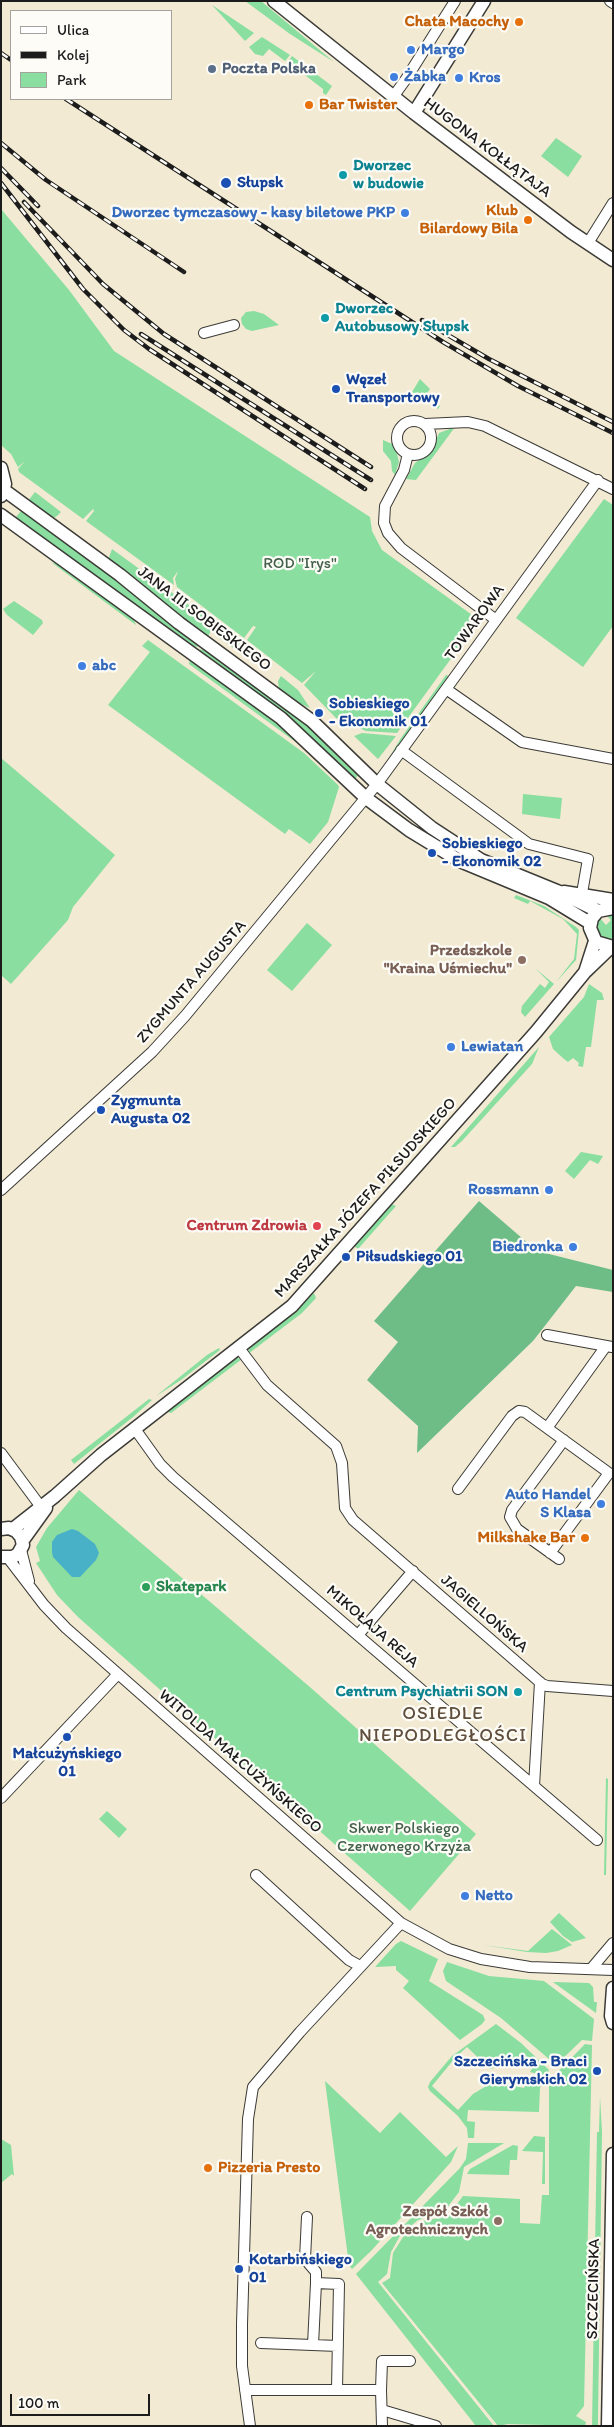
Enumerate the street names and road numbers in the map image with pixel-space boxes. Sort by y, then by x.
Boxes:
street label: HUGONA KOŁŁĄTAJA [419,94,555,202]
street label: JANA III SOBIESKIEGO [133,562,275,676]
street label: TOWAROWA [441,581,509,665]
street label: ZYGMUNTA AUGUSTA [133,917,251,1047]
street label: MARSZAŁKA JÓZEFA PIŁSUDSKIEGO [271,1094,461,1302]
street label: JAGIELLOŃSKA [436,1571,532,1657]
street label: MIKOŁAJA REJA [322,1582,422,1672]
street label: WITOLDA MAŁCUŻYŃSKIEGO [154,1686,326,1838]
street label: SZCZECIŃSKA [584,2238,604,2340]

